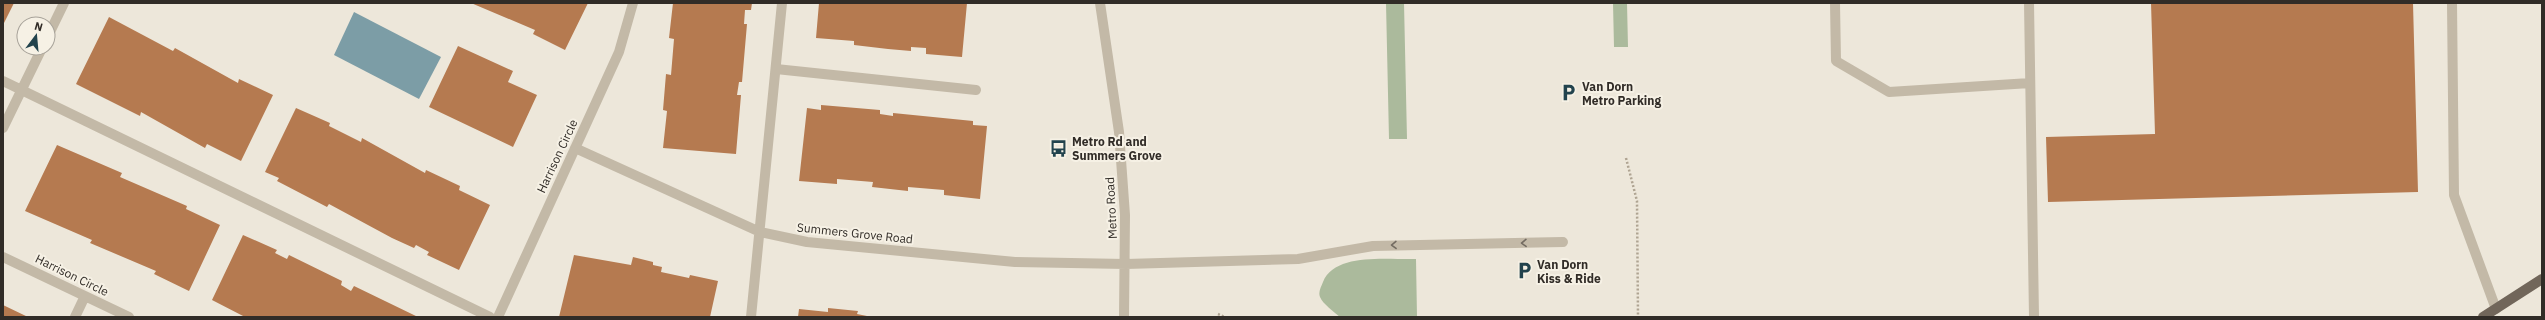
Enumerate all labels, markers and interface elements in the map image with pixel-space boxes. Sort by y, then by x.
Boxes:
north arrow [16,16,56,56]
text: N [33,19,45,34]
place label: Van Dorn Metro Parking [1582,79,1661,108]
parking icon: Van Dorn Metro Parking [1559,83,1579,103]
street label: Harrison Circle [533,116,581,195]
place label: Metro Rd and Summers Grove [1072,134,1162,163]
bus stop icon: Metro Rd and Summers Grove [1049,138,1069,158]
street label: Metro Road [1102,177,1120,239]
street label: Summers Grove Road [796,219,914,247]
one-way arrow [1521,238,1527,247]
one-way arrow [1391,241,1397,249]
street label: Harrison Circle [33,251,111,299]
place label: Van Dorn Kiss & Ride [1537,257,1601,286]
parking icon: Van Dorn Kiss & Ride [1514,261,1534,281]

